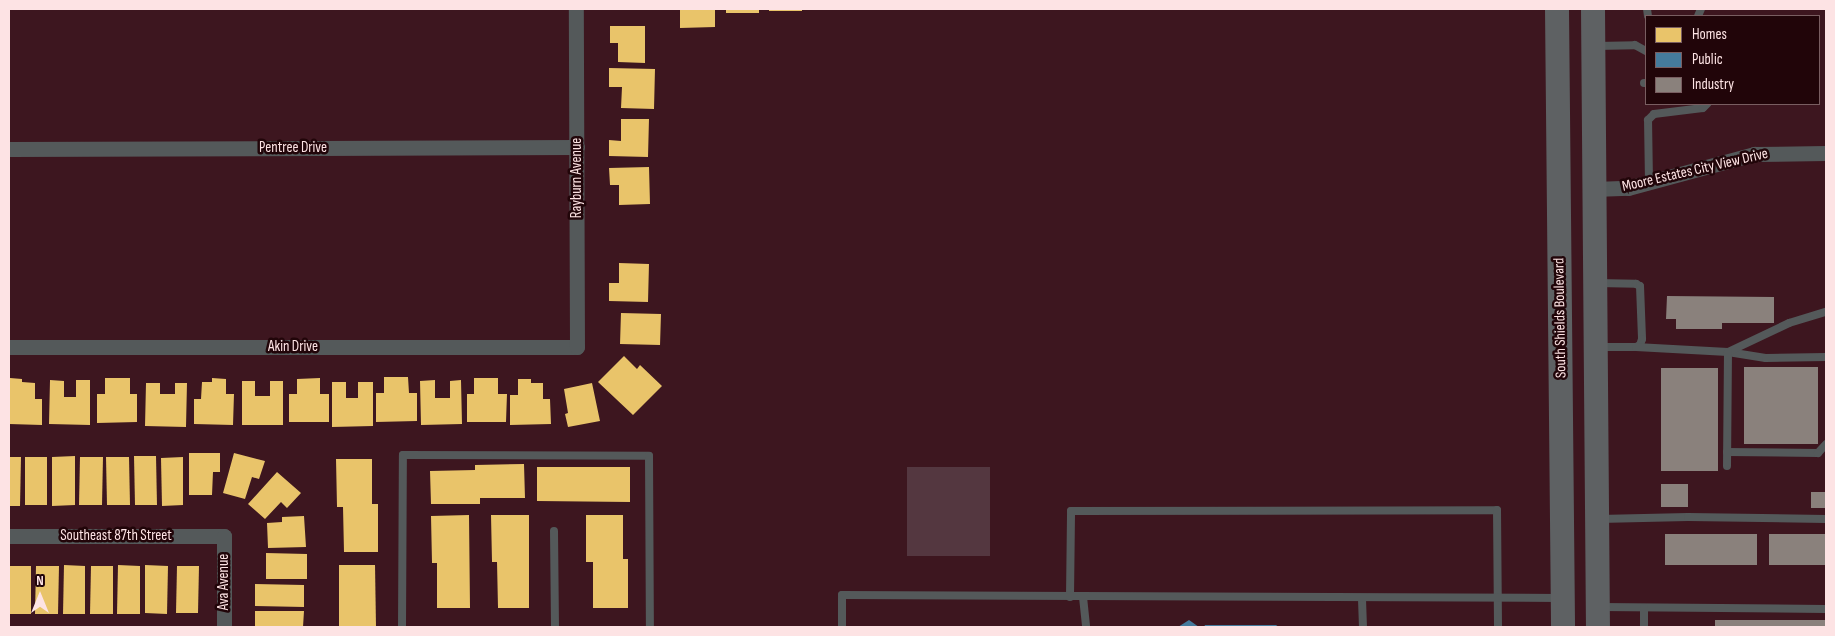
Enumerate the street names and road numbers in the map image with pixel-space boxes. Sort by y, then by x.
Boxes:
street label: Rayburn Avenue [568,138,586,218]
street label: Pentree Drive [259,139,327,157]
street label: Moore Estates City View Drive [1620,144,1770,196]
street label: South Shields Boulevard [1550,258,1570,378]
street label: Akin Drive [268,338,318,356]
street label: Southeast 87th Street [60,527,172,545]
street label: Ava Avenue [215,554,233,610]

